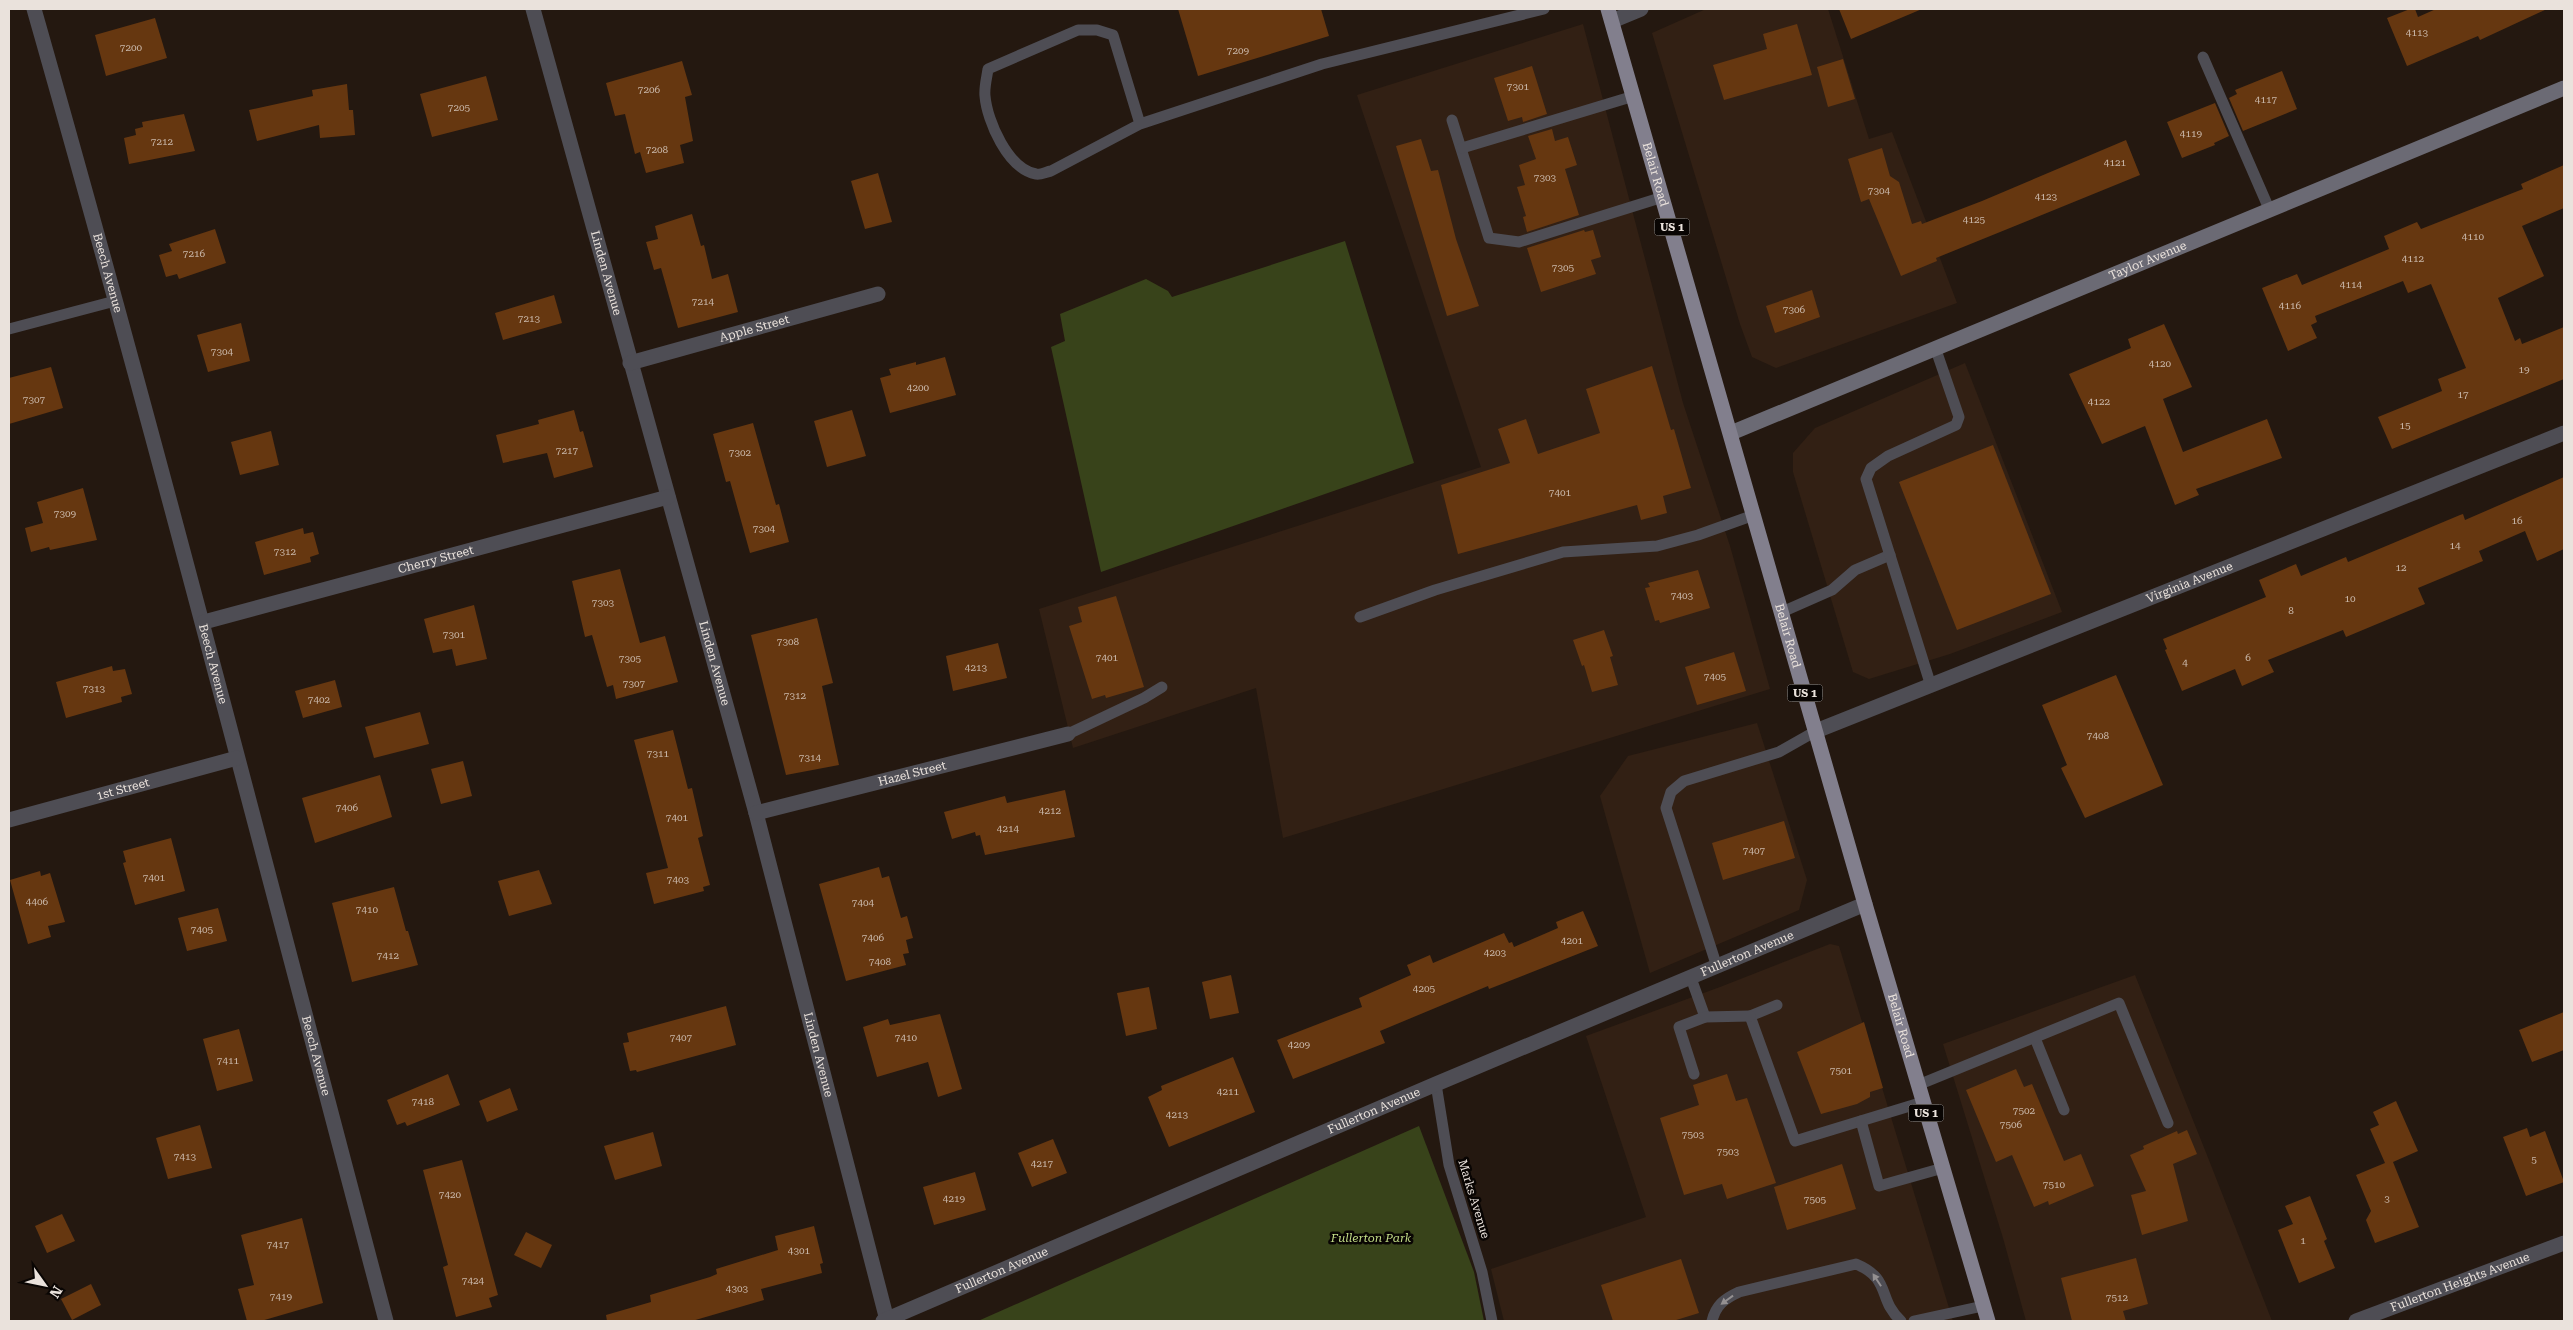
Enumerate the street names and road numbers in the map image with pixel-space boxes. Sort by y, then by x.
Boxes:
street label: Belair Road [1640,141,1671,208]
road number: US 1 [1654,218,1690,236]
street label: Linden Avenue [588,229,625,317]
street label: Beech Avenue [90,231,125,315]
street label: Taylor Avenue [2107,238,2189,283]
street label: Apple Street [718,312,791,345]
street label: Cherry Street [396,543,476,576]
street label: Virginia Avenue [2144,559,2235,606]
street label: Belair Road [1772,602,1804,670]
street label: Linden Avenue [696,619,733,708]
street label: Beech Avenue [196,623,230,706]
road number: US 1 [1788,684,1822,701]
street label: Hazel Street [877,758,948,789]
street label: 1st Street [95,775,151,803]
street label: Fullerton Avenue [1699,928,1796,979]
street label: Belair Road [1885,992,1917,1060]
street label: Linden Avenue [801,1011,836,1099]
street label: Beech Avenue [299,1014,333,1097]
street label: Fullerton Avenue [1325,1084,1423,1137]
road number: US 1 [1908,1104,1944,1122]
street label: Marks Avenue [1455,1158,1493,1241]
street label: Fullerton Avenue [953,1244,1050,1296]
street label: Fullerton Heights Avenue [2388,1249,2532,1314]

